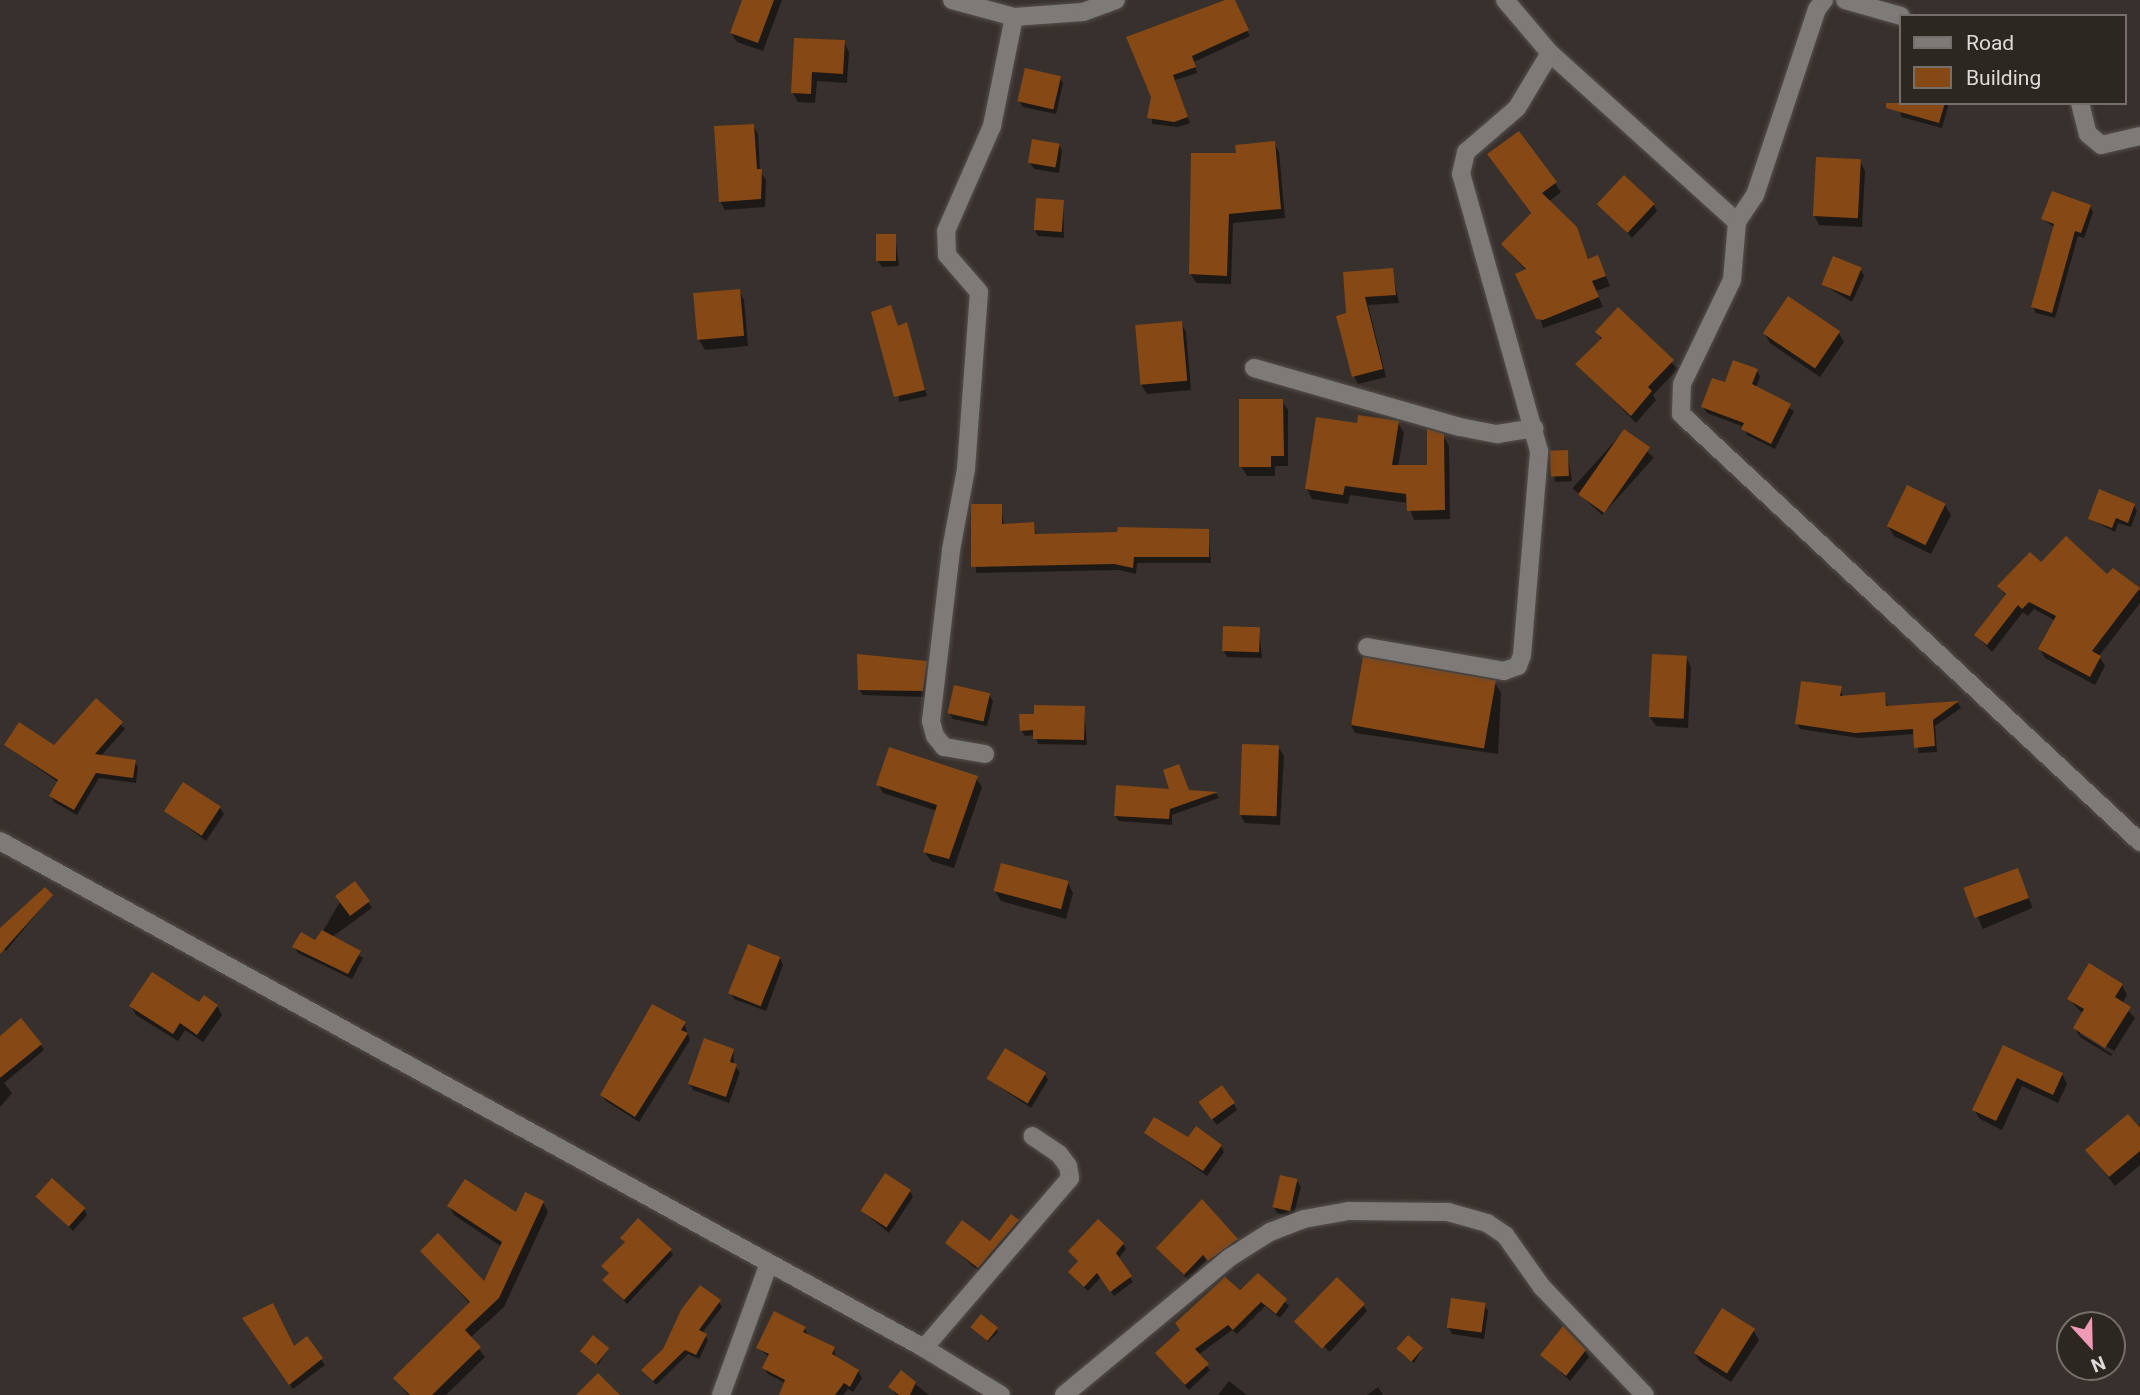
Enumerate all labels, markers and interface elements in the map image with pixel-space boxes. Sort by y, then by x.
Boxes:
legend [1898,14,2126,105]
text: Road [1966,31,2014,55]
text: Building [1966,66,2041,90]
north arrow [2056,1311,2126,1381]
text: N [2088,1351,2109,1377]

